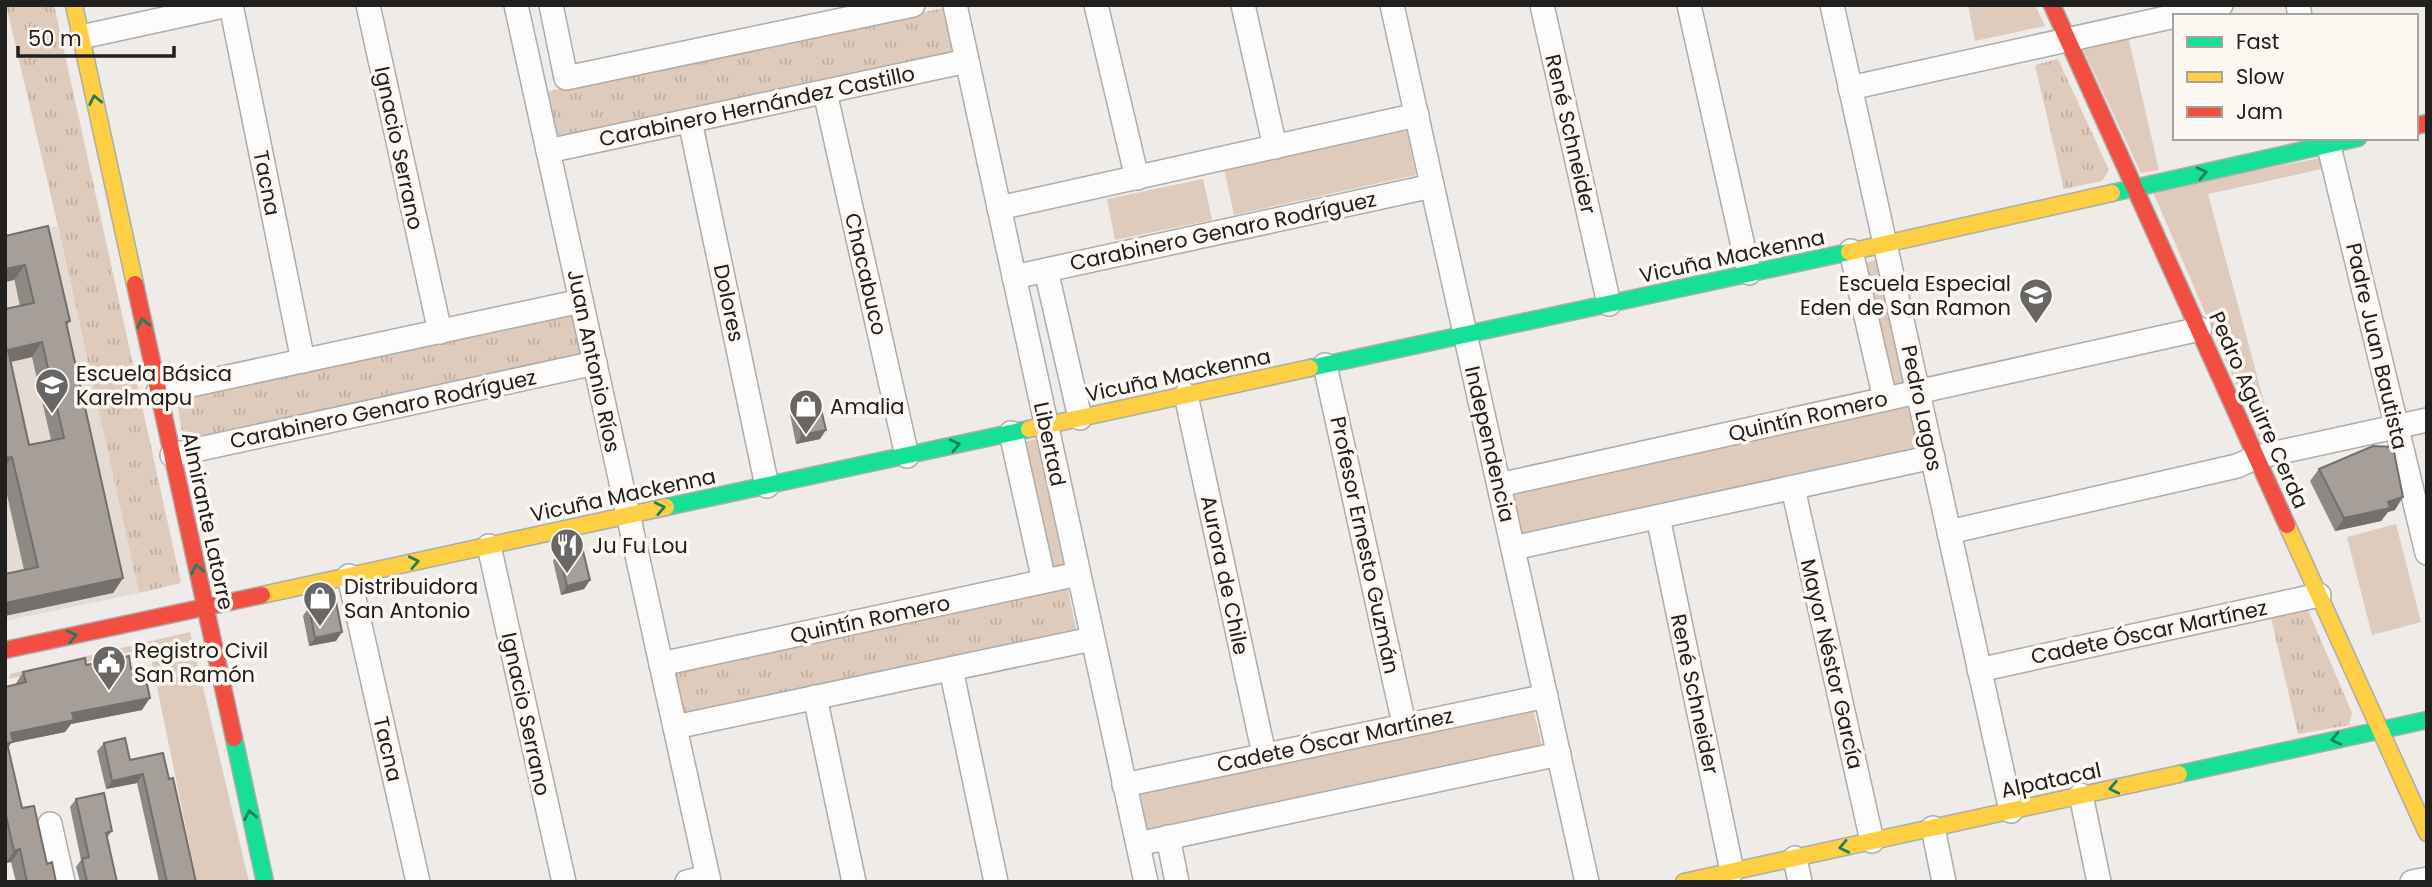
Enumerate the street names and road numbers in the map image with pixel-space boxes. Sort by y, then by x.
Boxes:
street label: René Schneider [1539,51,1604,217]
street label: Carabinero Hernández Castillo [597,58,917,154]
street label: Ignacio Serrano [368,64,430,232]
street label: Tacna [246,148,288,218]
street label: Carabinero Genaro Rodríguez [1067,184,1379,278]
street label: Chacabuco [838,210,894,338]
street label: Vicuña Mackenna [1637,222,1827,290]
street label: Padre Juan Bautista [2339,240,2415,452]
street label: Dolores [707,261,751,345]
street label: Juan Antonio Ríos [560,267,628,455]
street label: Pedro Aguirre Cerda [2202,307,2316,513]
street label: Vicuña Mackenna [1083,341,1273,409]
street label: Pedro Lagos [1894,342,1950,474]
street label: Carabinero Genaro Rodríguez [227,362,539,456]
street label: Independencia [1458,363,1522,525]
street label: Quintín Romero [1726,384,1890,448]
street label: Libertad [1027,399,1073,489]
street label: Profesor Ernesto Guzmán [1324,414,1406,676]
street label: Almirante Latorre [175,430,241,612]
street label: Vicuña Mackenna [528,461,718,529]
street label: Aurora de Chile [1194,493,1256,657]
street label: Mayor Néstor García [1794,556,1870,772]
street label: Quintín Romero [787,588,953,650]
street label: Cadete Óscar Martínez [2028,593,2270,671]
street label: René Schneider [1664,611,1726,777]
street label: Ignacio Serrano [495,630,557,798]
street label: Cadete Óscar Martínez [1214,701,1456,779]
street label: Tacna [366,714,410,784]
street label: Alpatacal [1998,755,2104,805]

